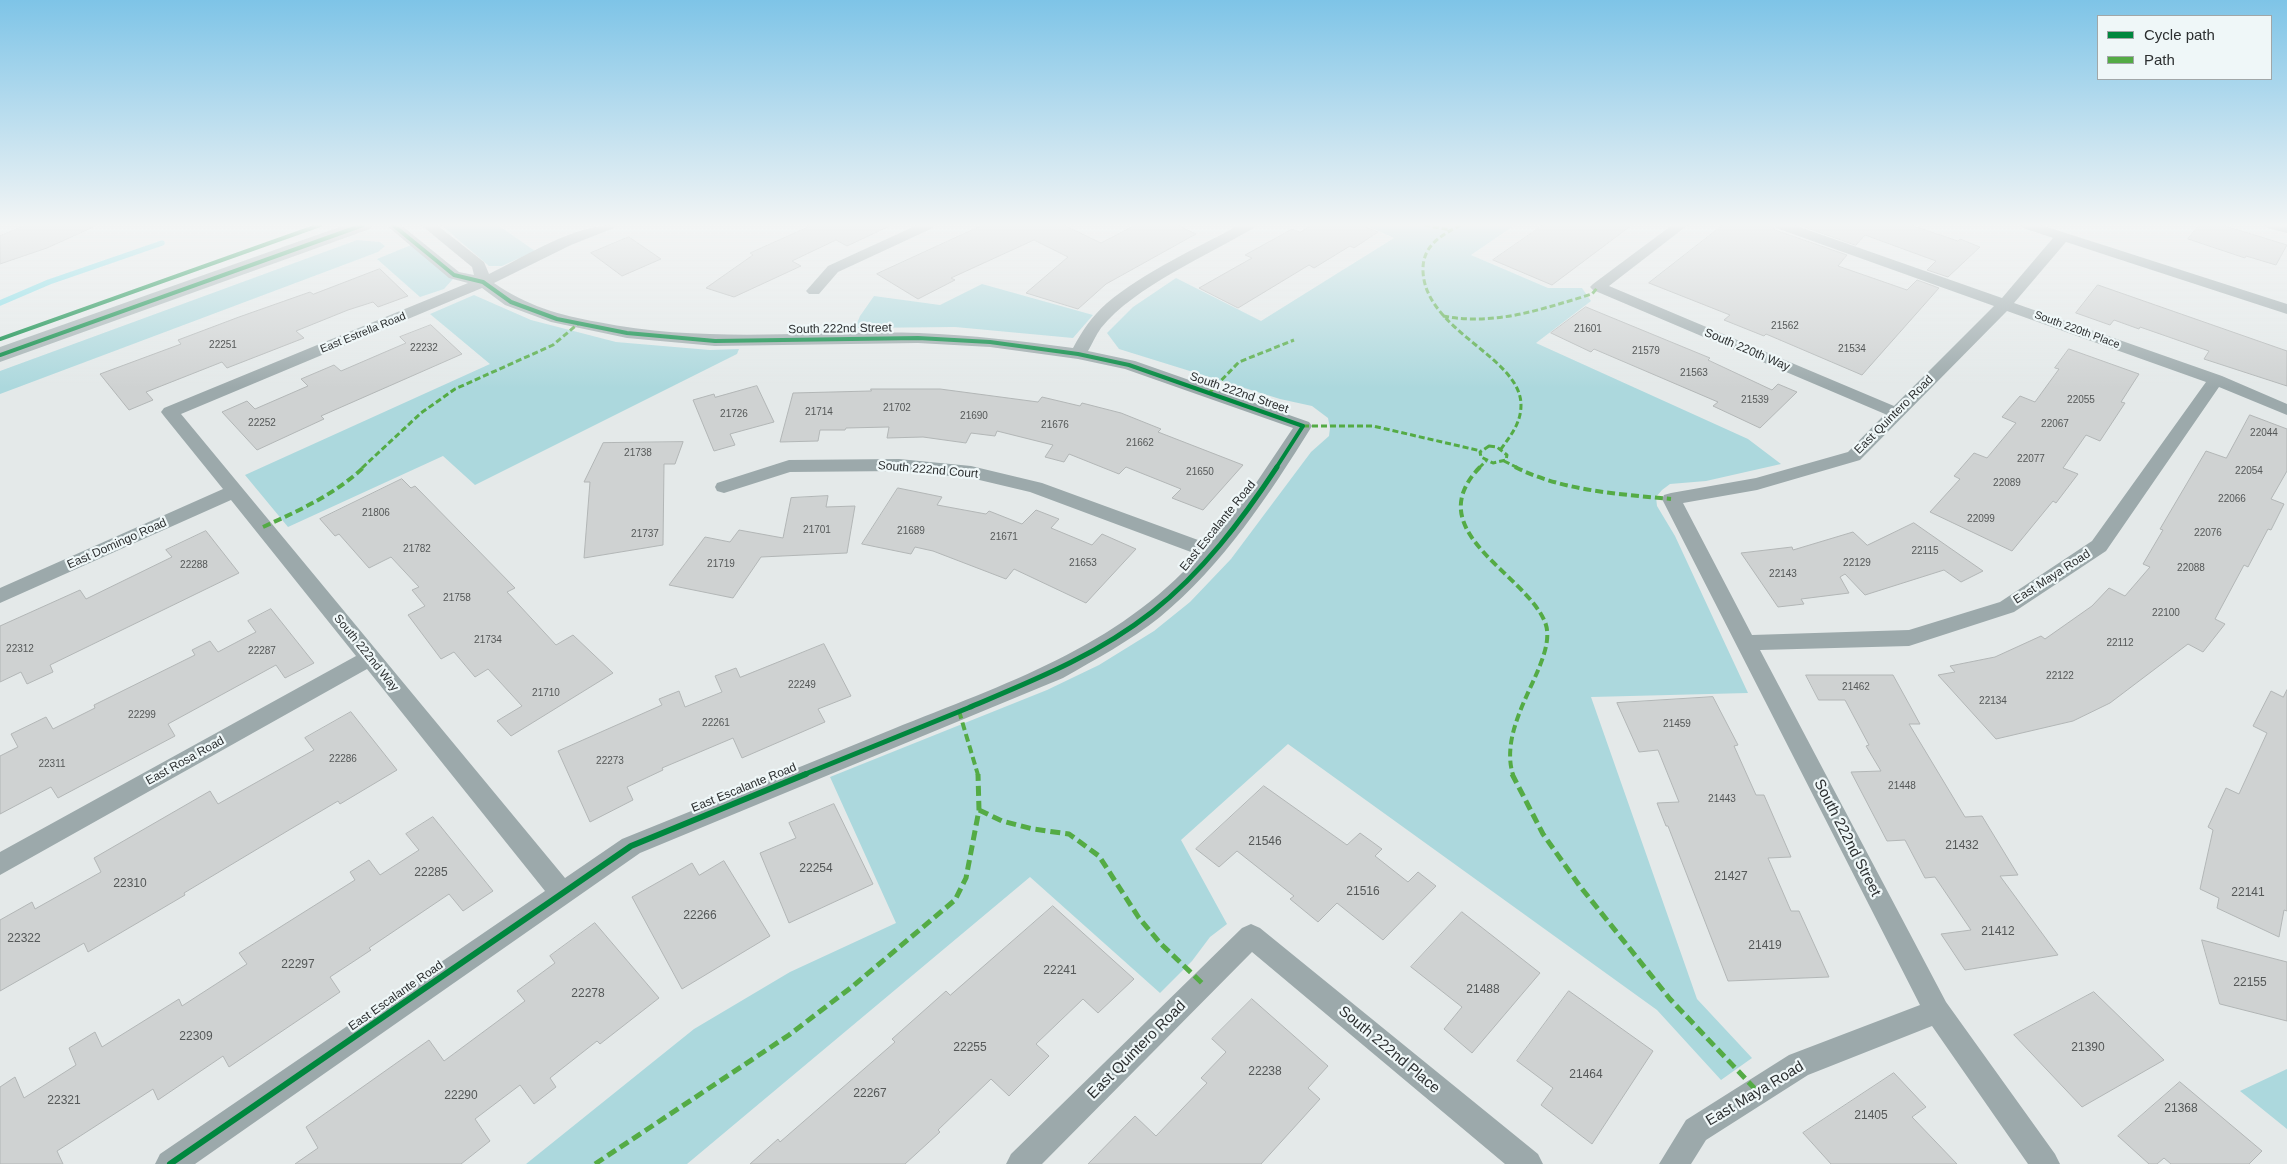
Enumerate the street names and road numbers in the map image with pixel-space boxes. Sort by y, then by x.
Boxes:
street label: South 220th Place [2033,308,2121,352]
street label: East Estrella Road [318,310,408,356]
street label: South 222nd Street [788,321,892,337]
street label: South 220th Way [1702,325,1792,375]
street label: South 222nd Street [1188,369,1290,417]
street label: East Quintero Road [1852,373,1936,457]
street label: South 222nd Court [877,458,979,482]
street label: East Escalante Road [1177,478,1259,574]
street label: East Domingo Road [65,516,169,572]
street label: East Maya Road [2011,547,2093,607]
street label: South 222nd Way [331,612,401,694]
street label: East Rosa Road [143,734,227,788]
street label: East Escalante Road [689,760,799,816]
street label: South 222nd Street [1810,776,1884,900]
street label: East Escalante Road [346,958,446,1034]
street label: East Quintero Road [1084,997,1190,1103]
street label: South 222nd Place [1335,1002,1443,1098]
street label: East Maya Road [1703,1058,1807,1130]

